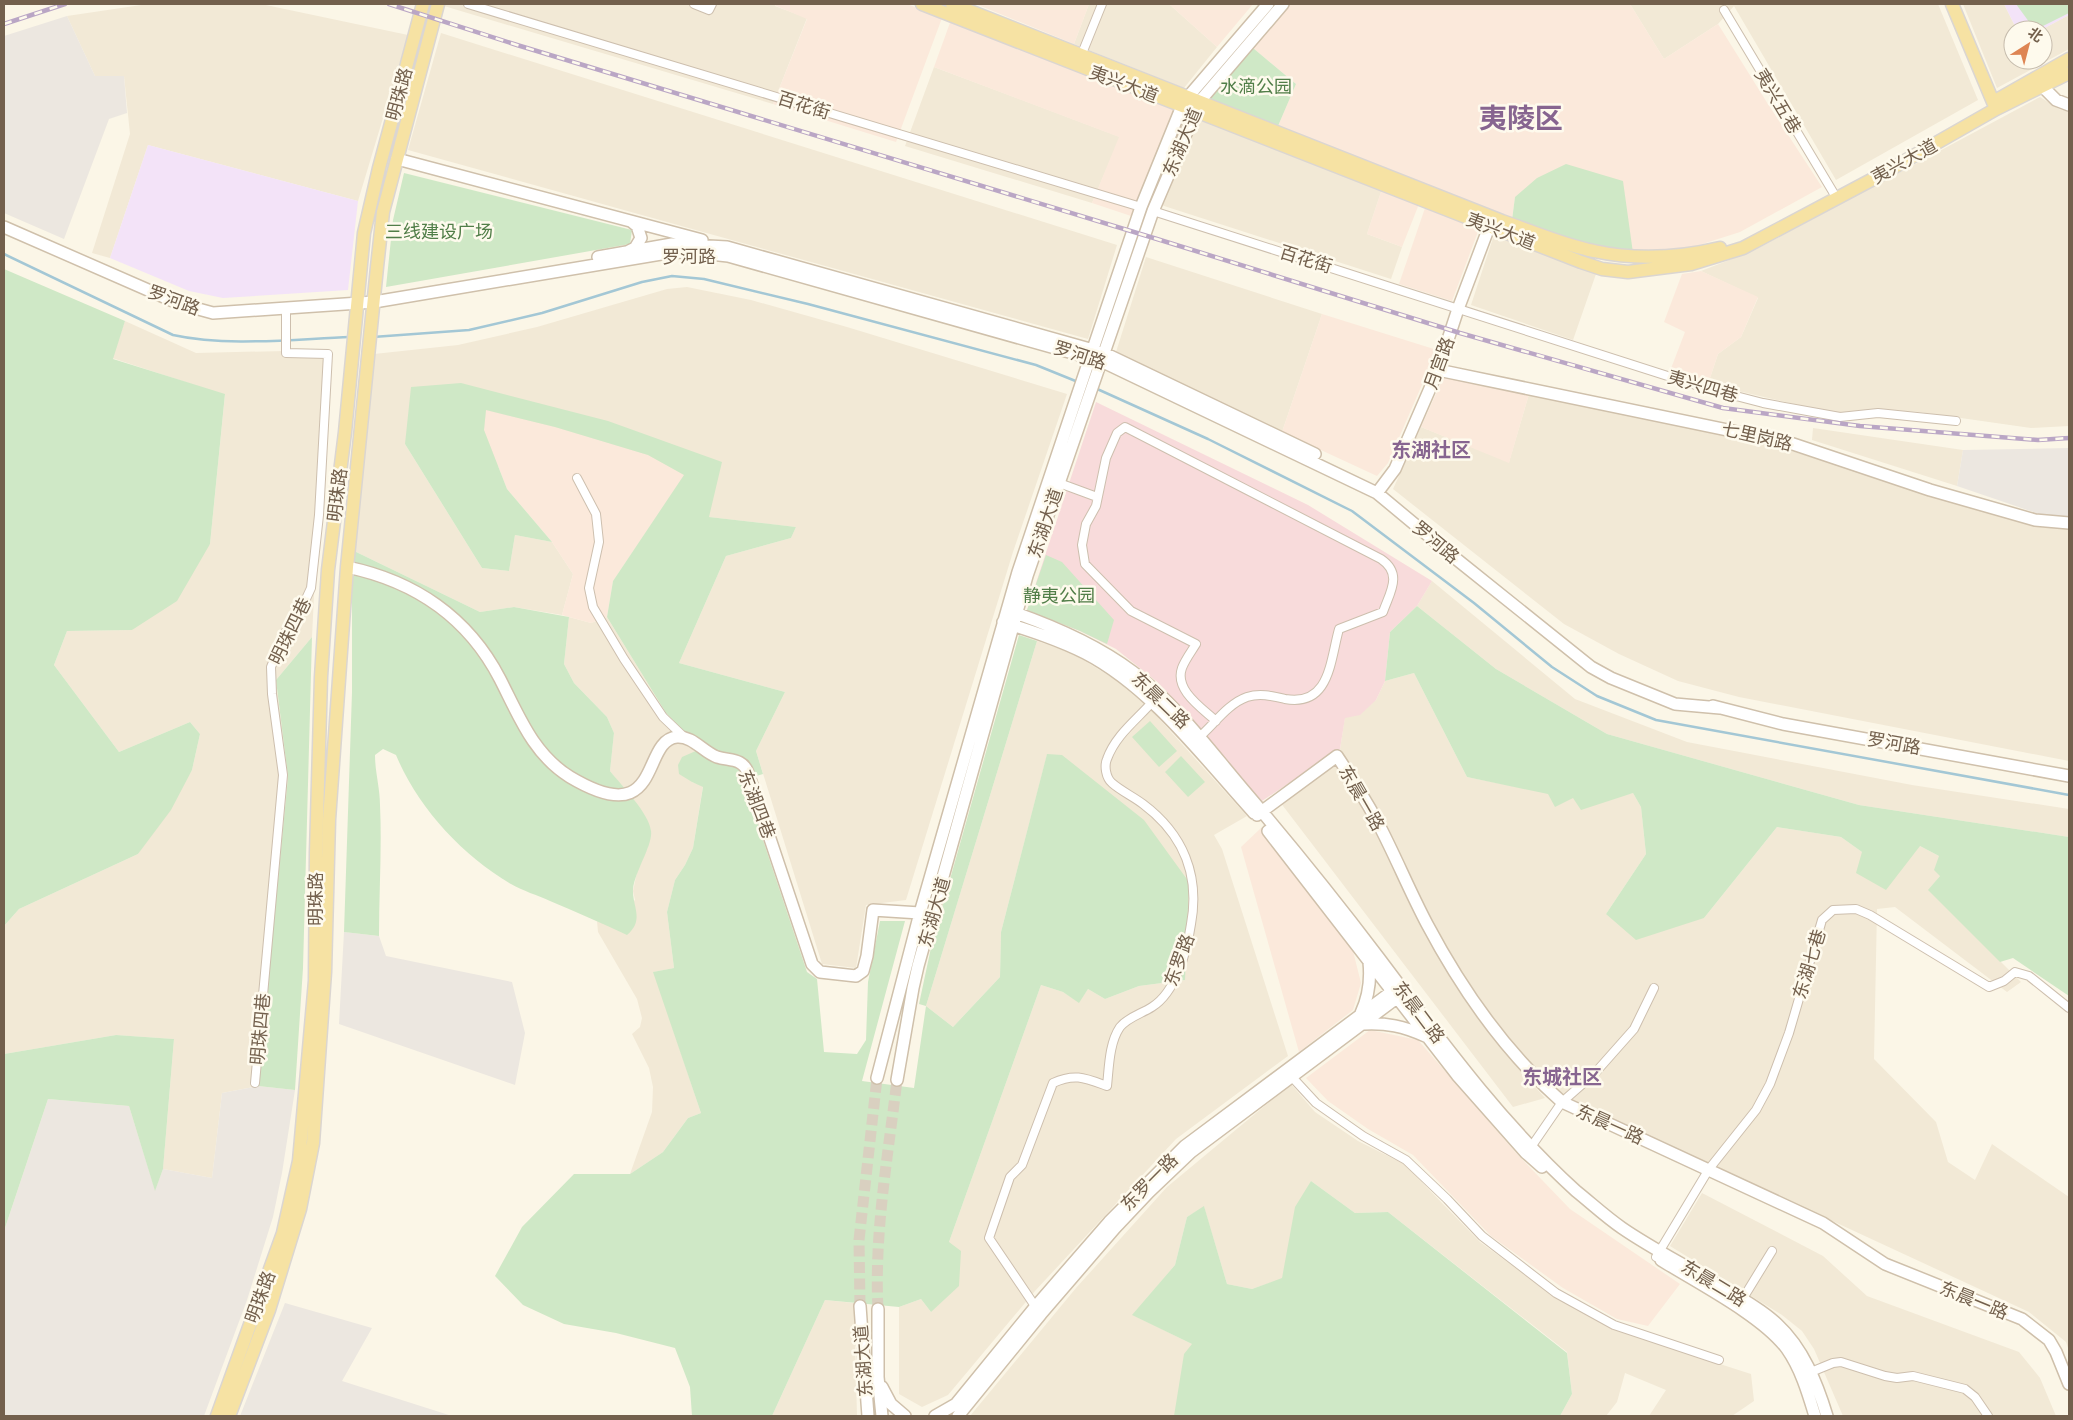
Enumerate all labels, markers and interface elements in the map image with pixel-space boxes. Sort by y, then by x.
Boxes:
north arrow [2003,20,2053,70]
text: 北 [2025,23,2047,46]
street label: 夷兴大道 [1086,60,1162,108]
street label: 夷兴五巷 [1750,64,1806,138]
street label: 明珠路 [381,65,417,123]
park label: 水滴公园 [1220,75,1292,98]
street label: 百花街 [775,86,833,124]
district label: 夷陵区 [1479,100,1563,135]
street label: 东湖大道 [1157,104,1207,180]
street label: 夷兴大道 [1867,133,1941,189]
street label: 夷兴大道 [1463,207,1539,255]
park label: 三线建设广场 [385,220,493,243]
street label: 百花街 [1277,240,1335,278]
street label: 罗河路 [662,245,716,268]
street label: 罗河路 [145,280,203,320]
street label: 月宫路 [1419,334,1459,392]
street label: 罗河路 [1051,336,1109,374]
street label: 夷兴四巷 [1665,365,1741,407]
street label: 七里岗路 [1719,417,1795,455]
district label: 东湖社区 [1391,437,1471,462]
street label: 明珠路 [322,467,352,523]
street label: 东湖大道 [1022,485,1068,561]
street label: 罗河路 [1408,516,1464,568]
park label: 静夷公园 [1023,584,1095,607]
street label: 明珠四巷 [264,594,316,668]
street label: 东晨二路 [1127,667,1195,733]
street label: 罗河路 [1865,727,1923,759]
street label: 东晨一路 [1334,761,1390,835]
street label: 东湖四巷 [733,766,781,842]
street label: 明珠路 [304,872,327,926]
street label: 东湖大道 [913,874,955,950]
street label: 东湖七巷 [1787,926,1831,1002]
street label: 东罗路 [1159,931,1199,989]
street label: 东晨二路 [1388,976,1450,1048]
street label: 明珠四巷 [245,992,275,1066]
district label: 东城社区 [1522,1064,1602,1089]
street label: 东晨一路 [1572,1099,1648,1149]
street label: 东罗一路 [1115,1148,1183,1216]
street label: 东晨二路 [1677,1255,1751,1311]
street label: 明珠路 [240,1268,280,1326]
street label: 东晨一路 [1936,1276,2012,1324]
street label: 东湖大道 [849,1324,877,1398]

